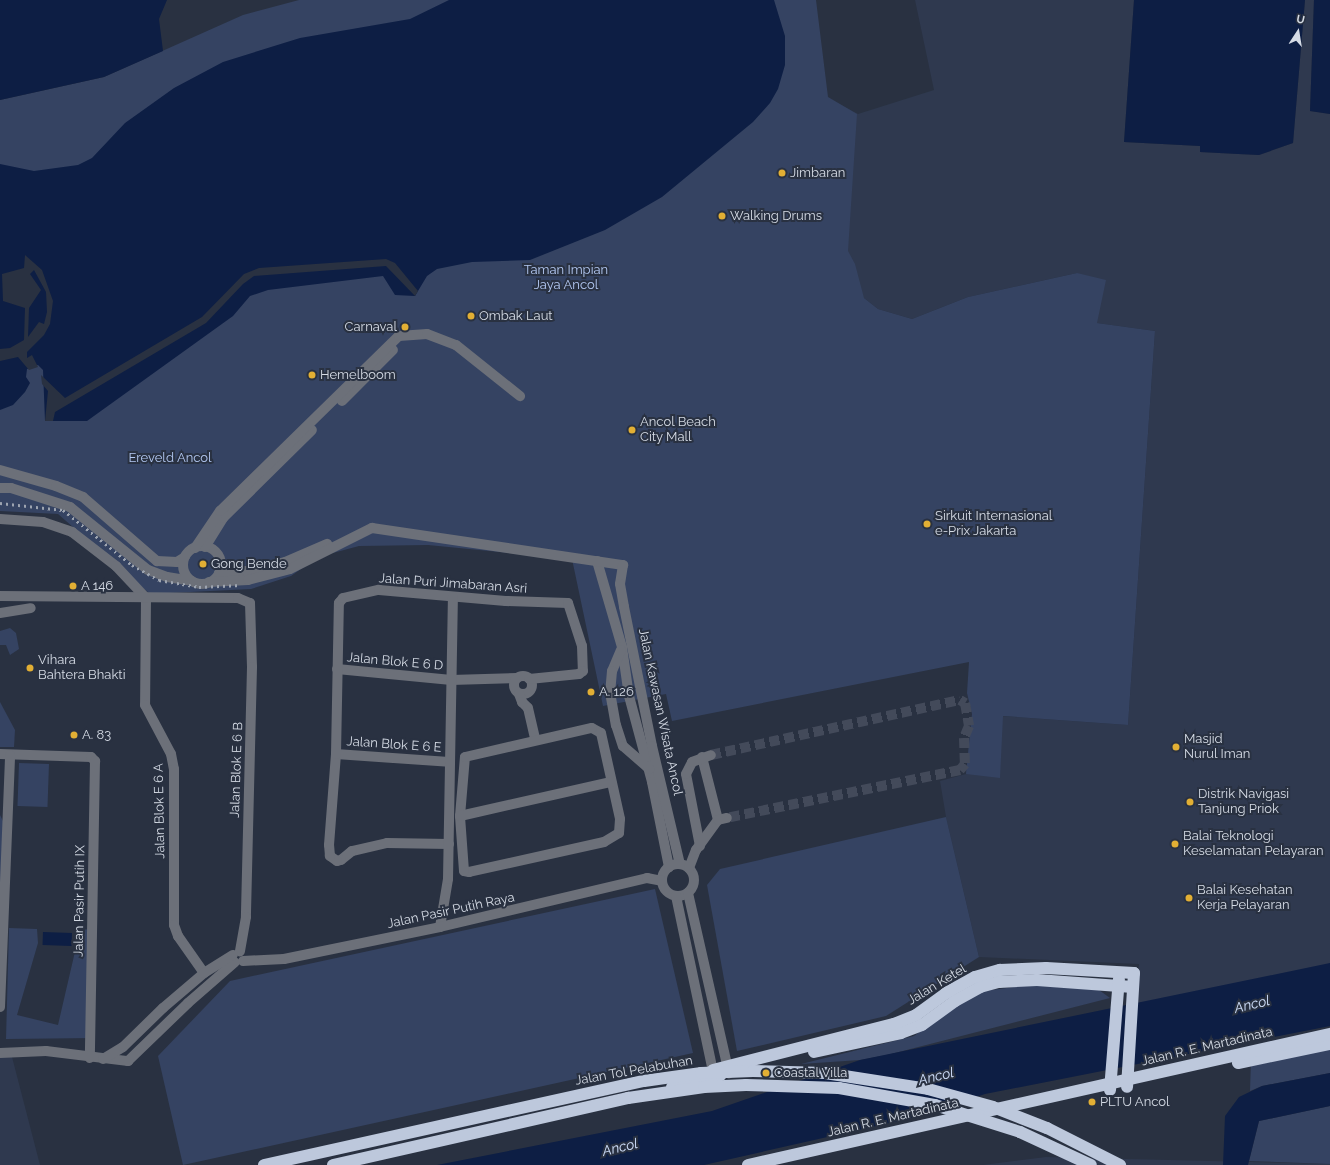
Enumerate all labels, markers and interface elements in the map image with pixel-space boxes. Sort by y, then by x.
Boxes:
north arrow [1278,12,1318,52]
text: U [1295,13,1306,27]
place label: Jimbaran [790,165,845,181]
marker: Jimbaran [777,168,787,178]
place label: Walking Drums [730,208,822,224]
marker: Walking Drums [717,211,727,221]
park label: Taman Impian Jaya Ancol [524,263,608,294]
place label: Ombak Laut [479,308,553,324]
marker: Ombak Laut [466,311,476,321]
place label: Carnaval [345,319,397,335]
marker: Carnaval [400,322,410,332]
place label: Hemelboom [320,367,396,383]
marker: Hemelboom [307,370,317,380]
place label: Ancol Beach City Mall [640,415,716,446]
marker: Ancol Beach City Mall [627,425,637,435]
park label: Ereveld Ancol [128,450,212,466]
place label: Sirkuit Internasional e-Prix Jakarta [935,509,1052,540]
marker: Sirkuit Internasional e-Prix Jakarta [922,519,932,529]
place label: Gong Bende [211,556,287,572]
marker: Gong Bende [198,559,208,569]
street label: Jalan Puri Jimabaran Asri [378,571,528,597]
place label: A 146 [81,578,114,594]
marker: A 146 [68,581,78,591]
street label: Jalan Kawasan Wisata Ancol [635,627,685,797]
street label: Jalan Blok E 6 D [346,650,444,674]
place label: Vihara Bahtera Bhakti [38,653,125,684]
marker: Vihara Bahtera Bhakti [25,663,35,673]
place label: A. 126 [599,684,634,700]
marker: A. 126 [586,687,596,697]
street label: Jalan Blok E 6 B [228,722,246,818]
place label: A. 83 [82,727,111,743]
marker: A. 83 [69,730,79,740]
place label: Masjid Nurul Iman [1184,732,1251,763]
street label: Jalan Blok E 6 E [346,734,442,756]
marker: Masjid Nurul Iman [1171,742,1181,752]
street label: Jalan Blok E 6 A [151,763,169,859]
place label: Distrik Navigasi Tanjung Priok [1198,787,1289,818]
marker: Distrik Navigasi Tanjung Priok [1185,797,1195,807]
place label: Balai Teknologi Keselamatan Pelayaran [1183,829,1324,860]
marker: Balai Teknologi Keselamatan Pelayaran [1170,839,1180,849]
street label: Jalan Pasir Putih IX [71,845,89,957]
place label: Balai Kesehatan Kerja Pelayaran [1197,883,1293,914]
street label: Jalan Pasir Putih Raya [386,890,516,932]
marker: Balai Kesehatan Kerja Pelayaran [1184,893,1194,903]
street label: Jalan Ketel [905,961,969,1009]
water label: Ancol [1233,992,1271,1016]
street label: Jalan R. E. Martadinata [1140,1024,1274,1070]
street label: Jalan Tol Pelabuhan [574,1053,694,1089]
water label: Ancol [917,1064,955,1088]
place label: Coastal Villa [774,1065,848,1081]
marker: Coastal Villa [761,1068,771,1078]
place label: PLTU Ancol [1100,1094,1170,1110]
street label: Jalan R. E. Martadinata [826,1095,960,1141]
marker: PLTU Ancol [1087,1097,1097,1107]
water label: Ancol [601,1135,639,1159]

